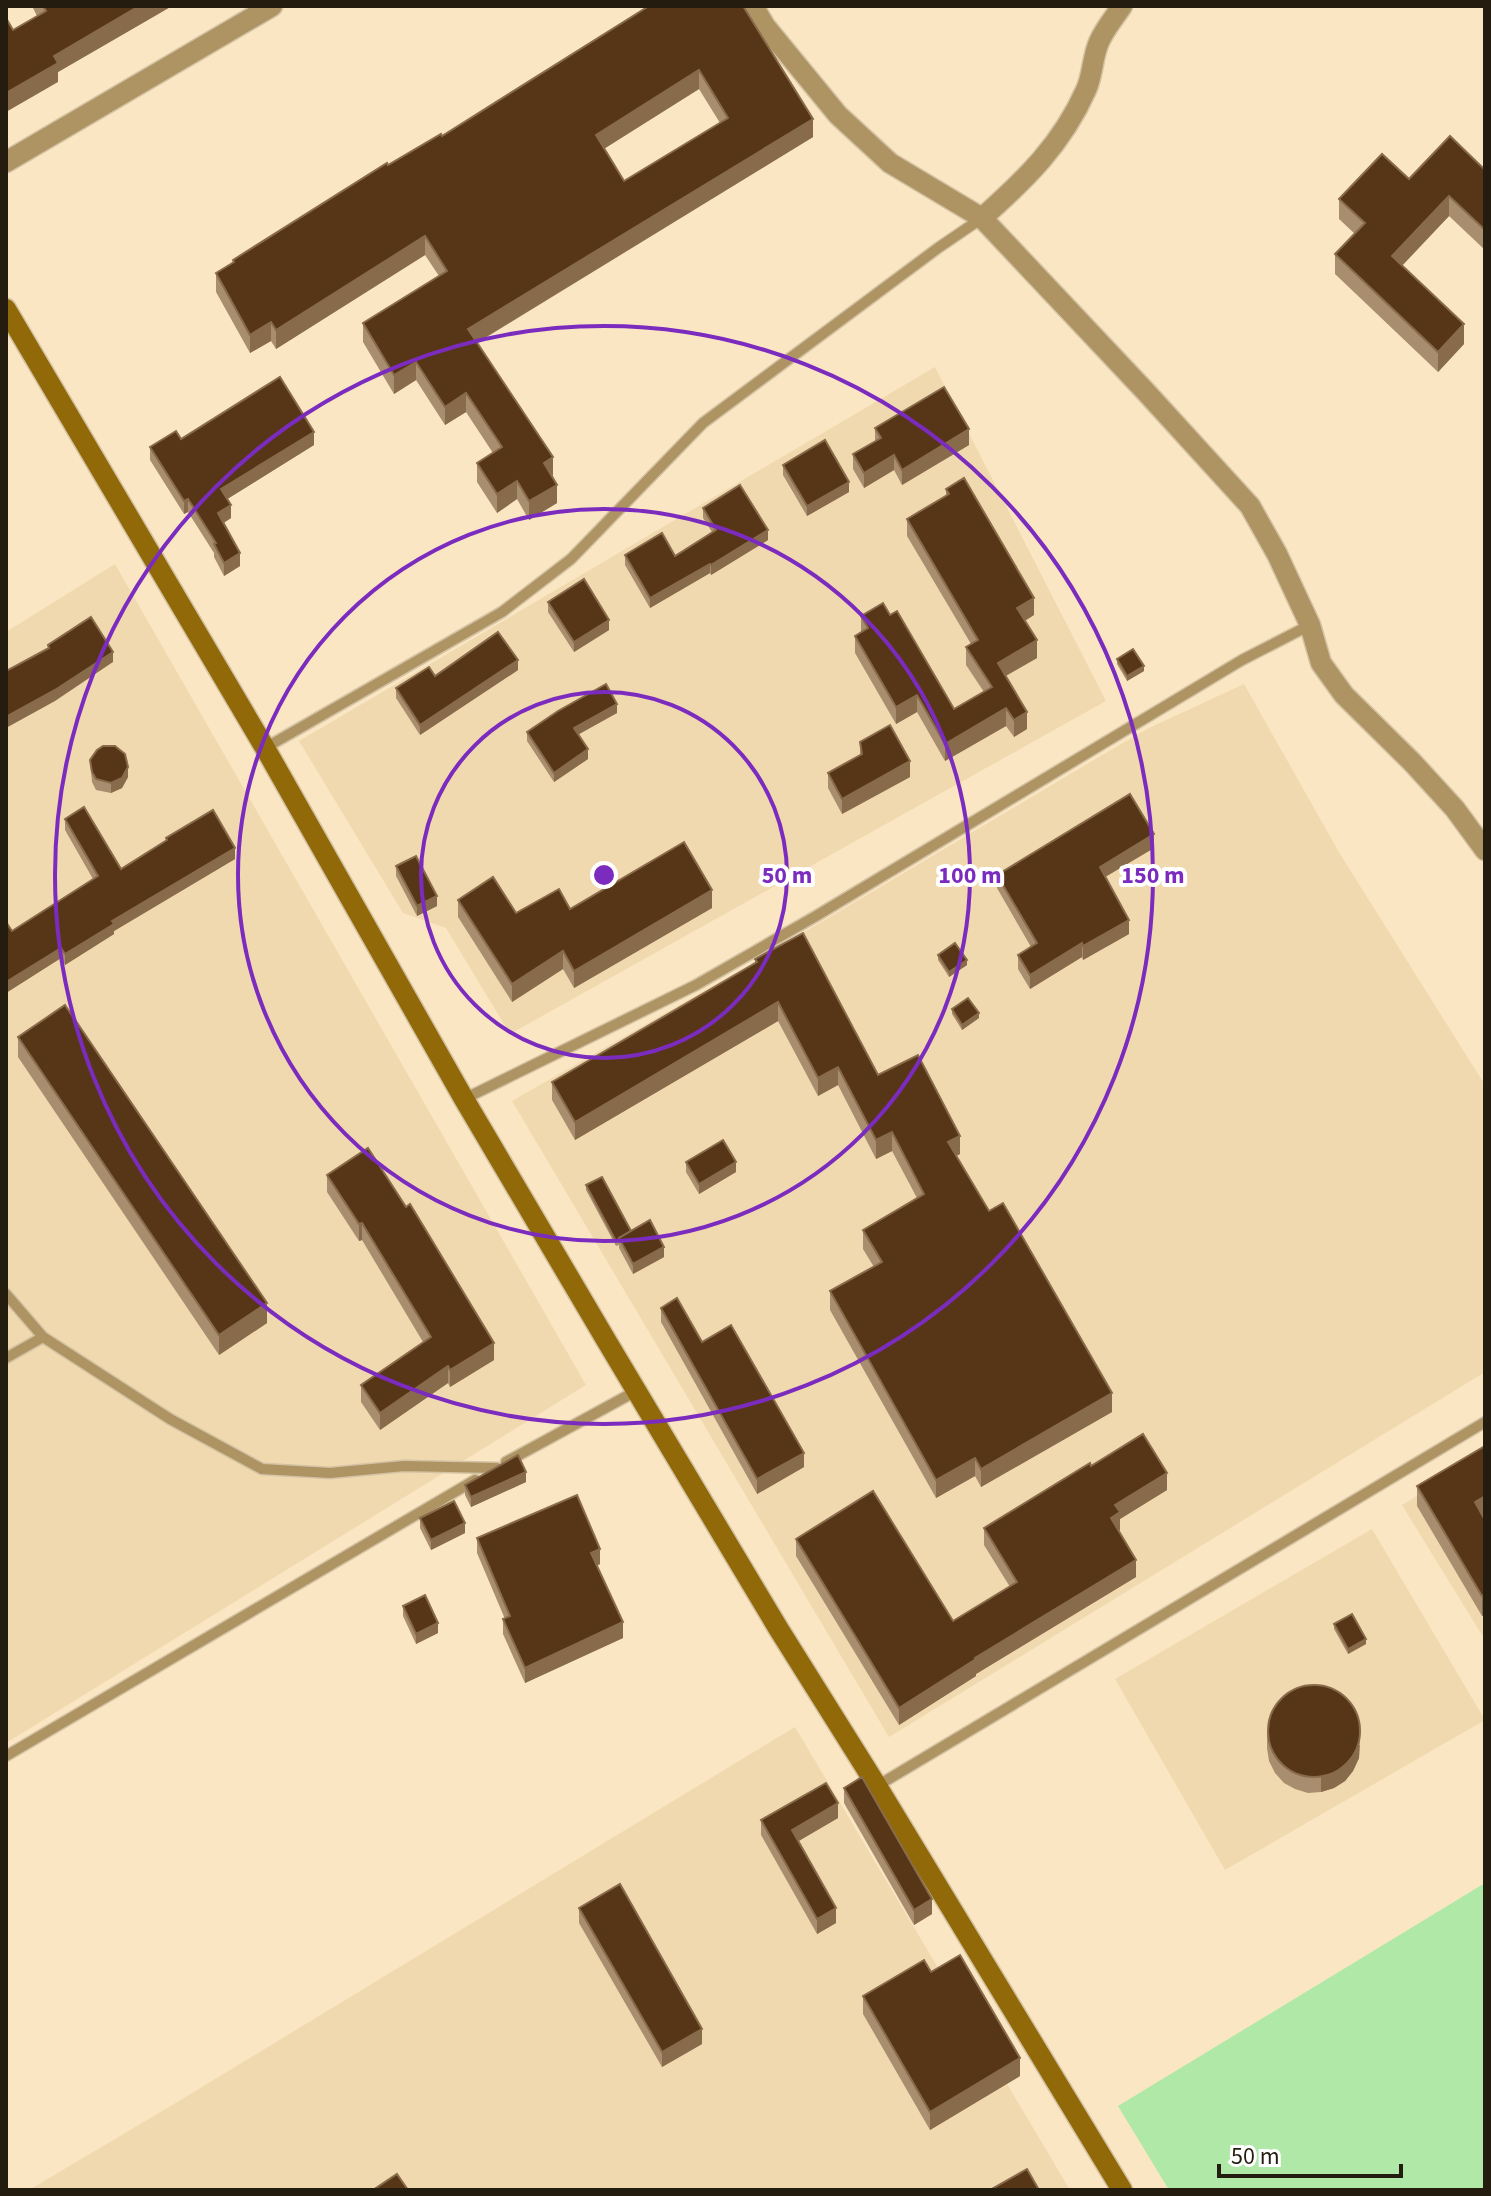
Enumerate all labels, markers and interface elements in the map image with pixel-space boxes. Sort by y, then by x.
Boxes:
text: 50 m [762,858,812,893]
text: 100 m [938,858,1002,893]
text: 150 m [1121,858,1185,893]
centre of rings [590,861,618,889]
scale bar [1219,2128,1401,2178]
text: 50 m [1231,2139,1280,2174]

